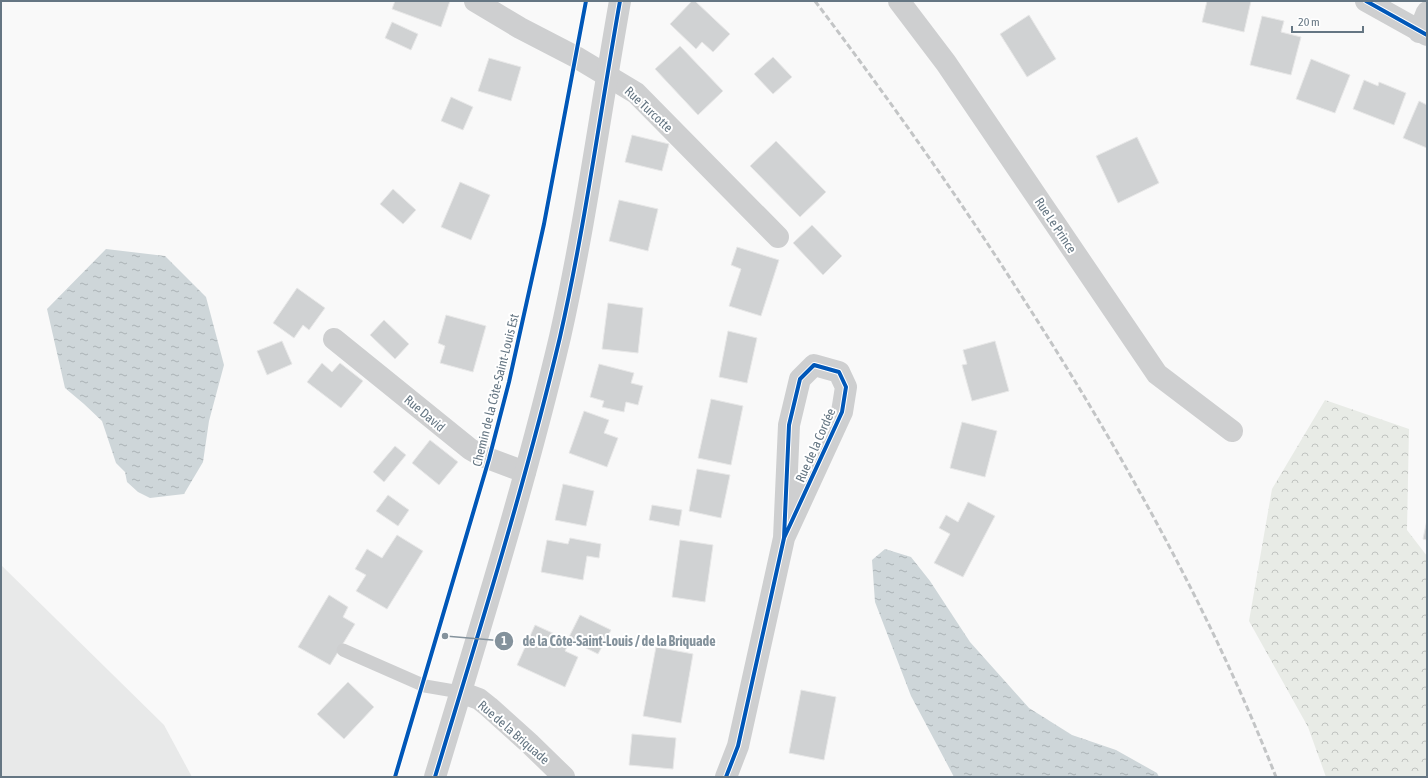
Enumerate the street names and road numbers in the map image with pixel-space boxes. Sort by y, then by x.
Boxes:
street label: Rue Turcotte [622,83,676,135]
street label: Rue Le Prince [1032,195,1080,256]
street label: Chemin de la Côte-Saint-Louis Est [469,312,522,468]
street label: Rue David [401,392,448,435]
street label: Rue de la Cordée [792,406,838,484]
street label: Rue de la Briquade [475,697,552,767]

